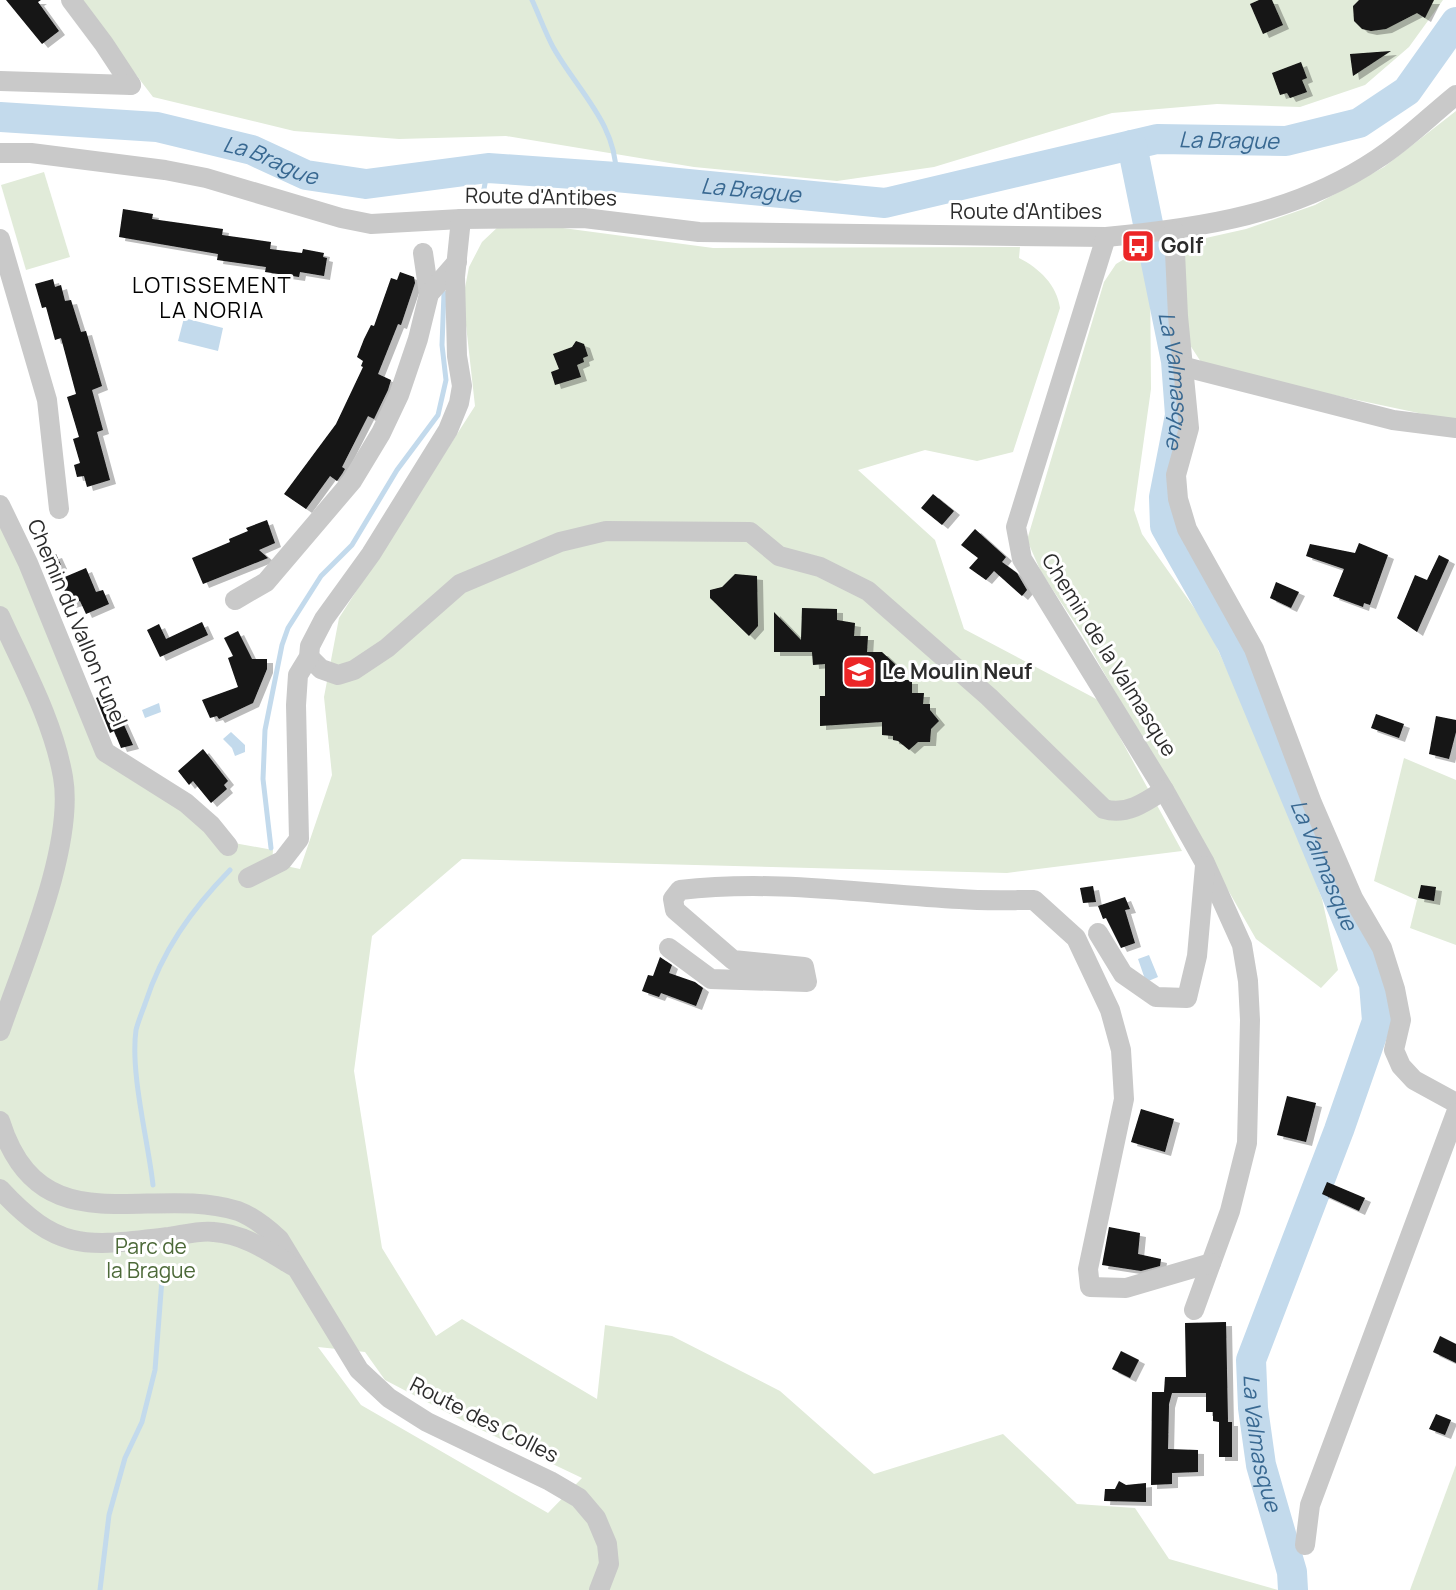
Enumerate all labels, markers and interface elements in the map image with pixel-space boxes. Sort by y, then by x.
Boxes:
water label: La Brague [1178,124,1280,156]
water label: La Brague [220,129,321,192]
water label: La Brague [700,170,803,210]
street label: Route d'Antibes [465,181,617,211]
street label: Route d'Antibes [950,197,1102,225]
bus stop icon: Golf [1120,228,1156,264]
place label: Golf [1161,231,1203,259]
district label: LOTISSEMENT LA NORIA [132,270,292,325]
water label: La Valmasque [1151,309,1196,453]
street label: Chemin du Vallon Funel [21,515,134,731]
street label: Chemin de la Valmasque [1036,548,1184,761]
school or university icon: Le Moulin Neuf [841,654,877,690]
place label: Le Moulin Neuf [882,657,1032,685]
water label: La Valmasque [1284,795,1365,936]
park label: Parc de la Brague [106,1232,196,1284]
street label: Route des Colles [405,1370,563,1469]
water label: La Valmasque [1237,1374,1289,1516]

